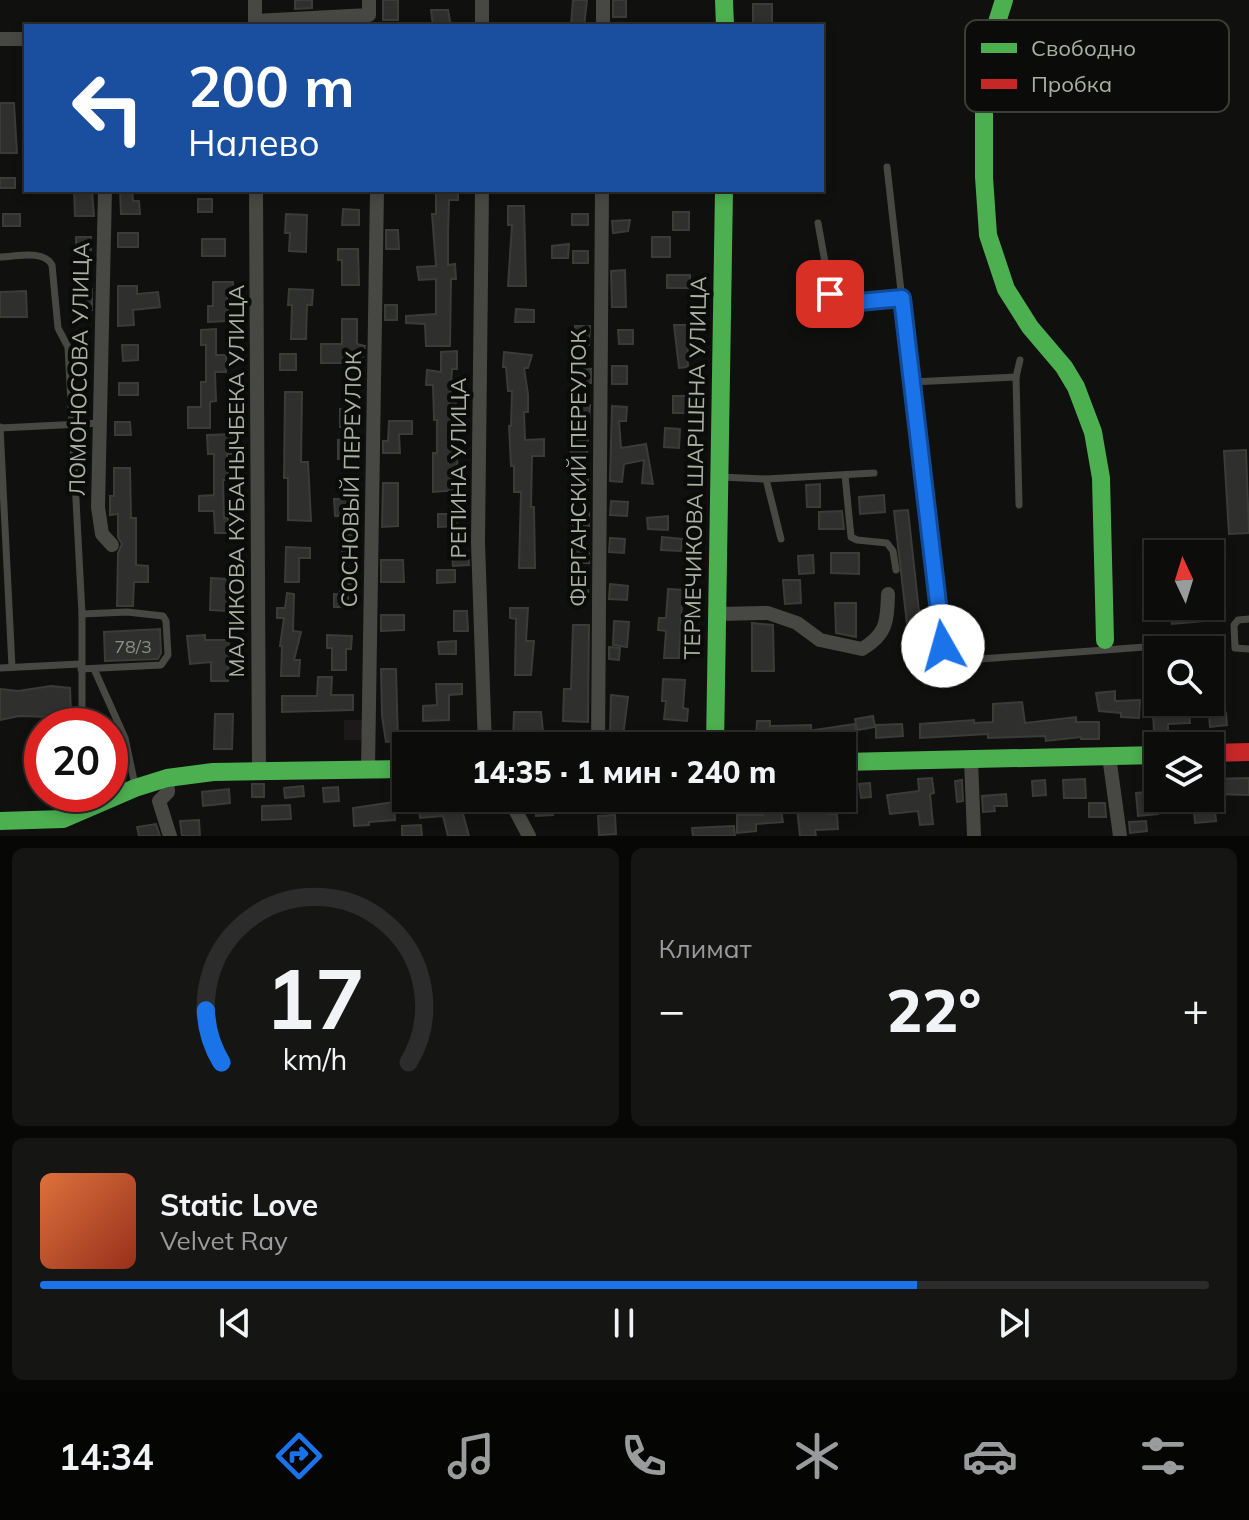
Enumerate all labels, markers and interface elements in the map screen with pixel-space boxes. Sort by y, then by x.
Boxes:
legend [965,20,1229,112]
text: Свободно [1031,34,1136,62]
text: 200 m [188,51,355,121]
icon: left [56,56,160,160]
text: Пробка [1031,70,1112,98]
text: Налево [188,120,320,165]
street label: ЛОМОНОСОВА УЛИЦА [63,242,95,496]
pin [796,260,864,328]
icon: arrive [808,272,852,316]
street label: ТЕРМЕЧИКОВА ШАРШЕНА УЛИЦА [678,276,712,660]
street label: МАЛИКОВА КУБАНЫЧБЕКА УЛИЦА [222,284,250,678]
street label: ФЕРГАНСКИЙ ПЕРЕУЛОК [564,329,592,607]
street label: СОСНОВЫЙ ПЕРЕУЛОК [335,350,367,608]
street label: РЕПИНА УЛИЦА [444,378,472,558]
north arrow [1144,540,1224,620]
map controls [1144,540,1224,812]
position arrow [901,604,985,688]
house number: 78/3 [114,635,152,658]
button: search [1144,636,1224,716]
speed limit sign: 20 [24,708,128,812]
button: layers [1144,732,1224,812]
text: 14:35 · 1 мин · 240 m [472,753,776,791]
text: Климат [659,932,752,965]
text: 17 [265,945,365,1050]
text: 22° [886,972,981,1047]
text: − [659,982,685,1037]
text: + [1183,982,1209,1037]
text: km/h [283,1041,348,1077]
text: Static Love [160,1186,318,1224]
text: Velvet Ray [160,1224,288,1257]
icon: previous [213,1301,257,1345]
icon: pause [602,1301,646,1345]
icon: next [992,1301,1036,1345]
icon: directions [271,1428,327,1484]
icon: music [443,1428,499,1484]
icon: phone [616,1428,672,1484]
icon: climate [789,1428,845,1484]
icon: car [962,1428,1018,1484]
icon: filters [1135,1428,1191,1484]
text: 14:34 [58,1434,154,1479]

